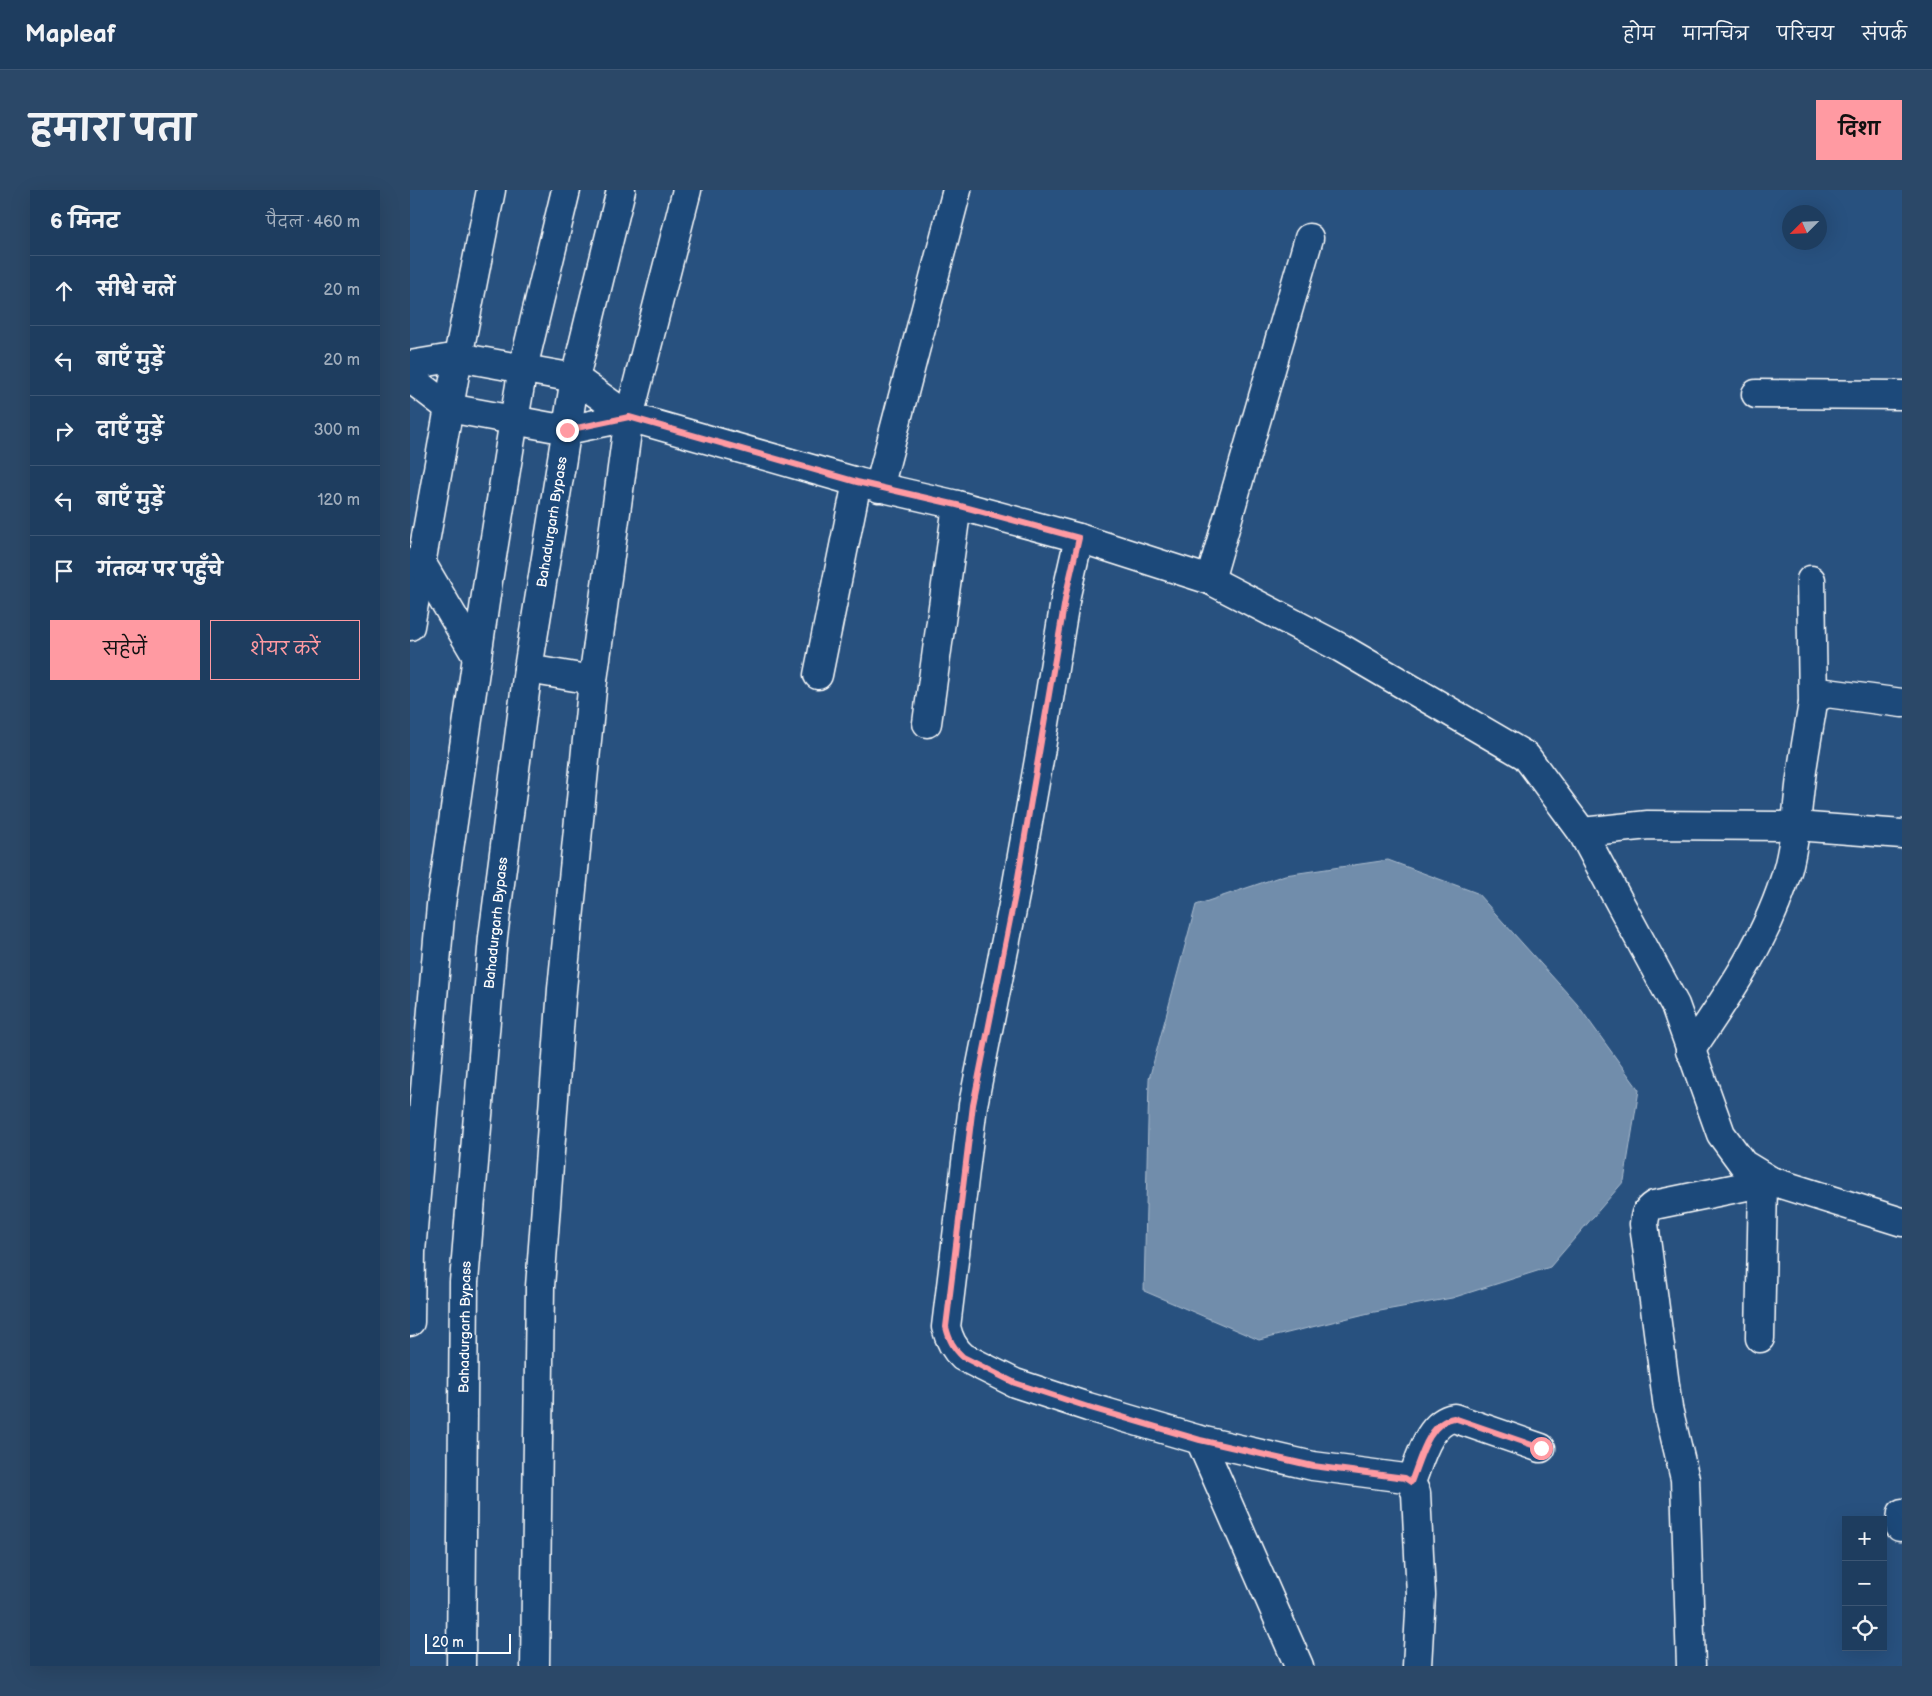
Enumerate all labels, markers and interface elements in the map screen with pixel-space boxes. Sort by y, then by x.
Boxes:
text: Mapleaf [25,20,116,49]
text: होम [1623,24,1655,45]
text: मानचित्र [1683,24,1749,45]
text: परिचय [1777,24,1834,45]
text: संपर्क [1862,24,1907,45]
button: दिशा [1816,100,1902,160]
text: हमारा पता [30,108,195,151]
north arrow [1782,205,1827,250]
text: 6 मिनट [50,209,119,234]
text: पैदल · 460 m [266,213,360,232]
icon: ahead [50,277,78,305]
text: सीधे चलें [97,279,175,302]
text: 20 m [324,281,360,300]
icon: left [50,347,78,375]
text: बाएँ मुड़ें [97,349,164,372]
text: 20 m [324,351,360,370]
icon: right [50,417,78,445]
text: दाएँ मुड़ें [97,419,163,442]
route end [556,419,579,442]
text: 300 m [314,421,360,440]
street label: Bahadurgarh Bypass [533,455,571,589]
icon: left [50,487,78,515]
text: बाएँ मुड़ें [97,489,164,512]
text: 120 m [317,491,360,510]
icon: arrive [50,557,78,585]
text: गंतव्य पर पहुँचे [97,559,223,582]
button: सहेजें [50,620,200,680]
button: शेयर करें [210,620,360,680]
street label: Bahadurgarh Bypass [481,856,511,990]
street label: Bahadurgarh Bypass [455,1261,475,1393]
route start [1530,1437,1553,1460]
map controls [1842,1516,1887,1651]
button: + [1842,1516,1887,1561]
button: − [1842,1561,1887,1606]
button: locate [1842,1606,1887,1651]
scale bar [425,1631,511,1654]
text: 20 m [432,1634,464,1651]

